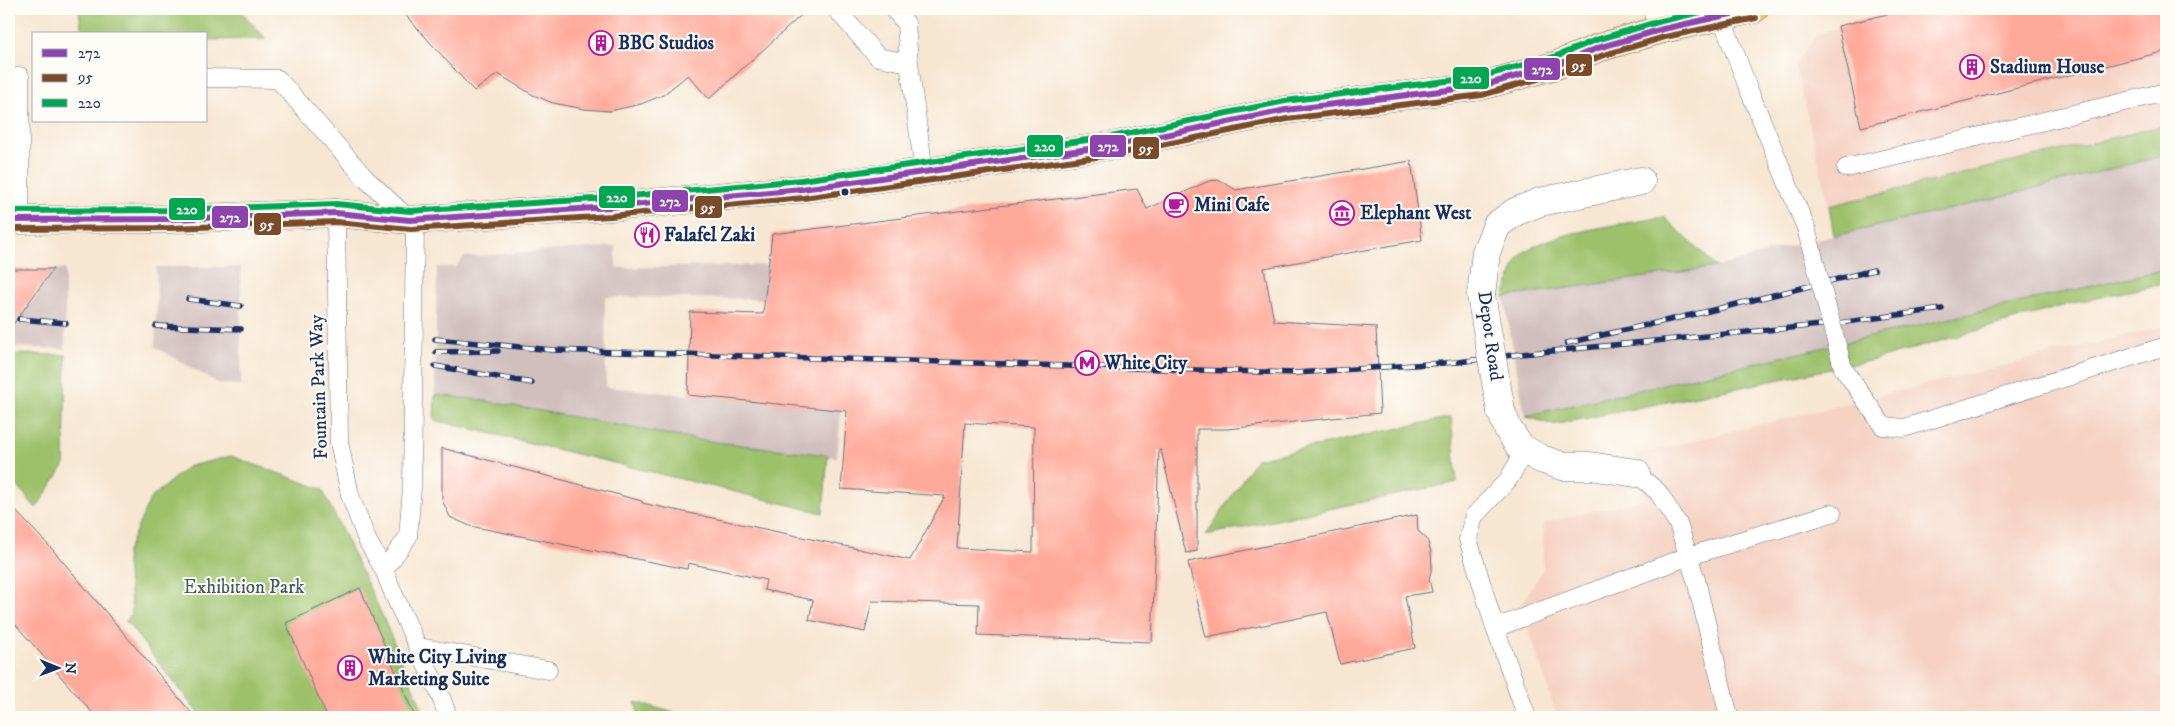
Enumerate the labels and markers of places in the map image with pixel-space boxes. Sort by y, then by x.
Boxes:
building icon: BBC Studios [588,30,614,56]
place label: BBC Studios [618,32,715,55]
building icon: Stadium House [1959,54,1985,80]
place label: Stadium House [1990,56,2104,79]
unlabelled marker [840,187,850,197]
cafe icon: Mini Cafe [1163,192,1189,218]
place label: Mini Cafe [1194,194,1270,217]
museum icon: Elephant West [1329,200,1355,226]
place label: Elephant West [1360,202,1472,225]
restaurant icon: Falafel Zaki [634,222,660,248]
place label: Falafel Zaki [664,224,755,247]
metro station icon: White City [1074,350,1100,376]
place label: White City [1103,352,1188,375]
place label: White City Living Marketing Suite [367,646,507,691]
building icon: White City Living Marketing Suite [337,655,363,681]

